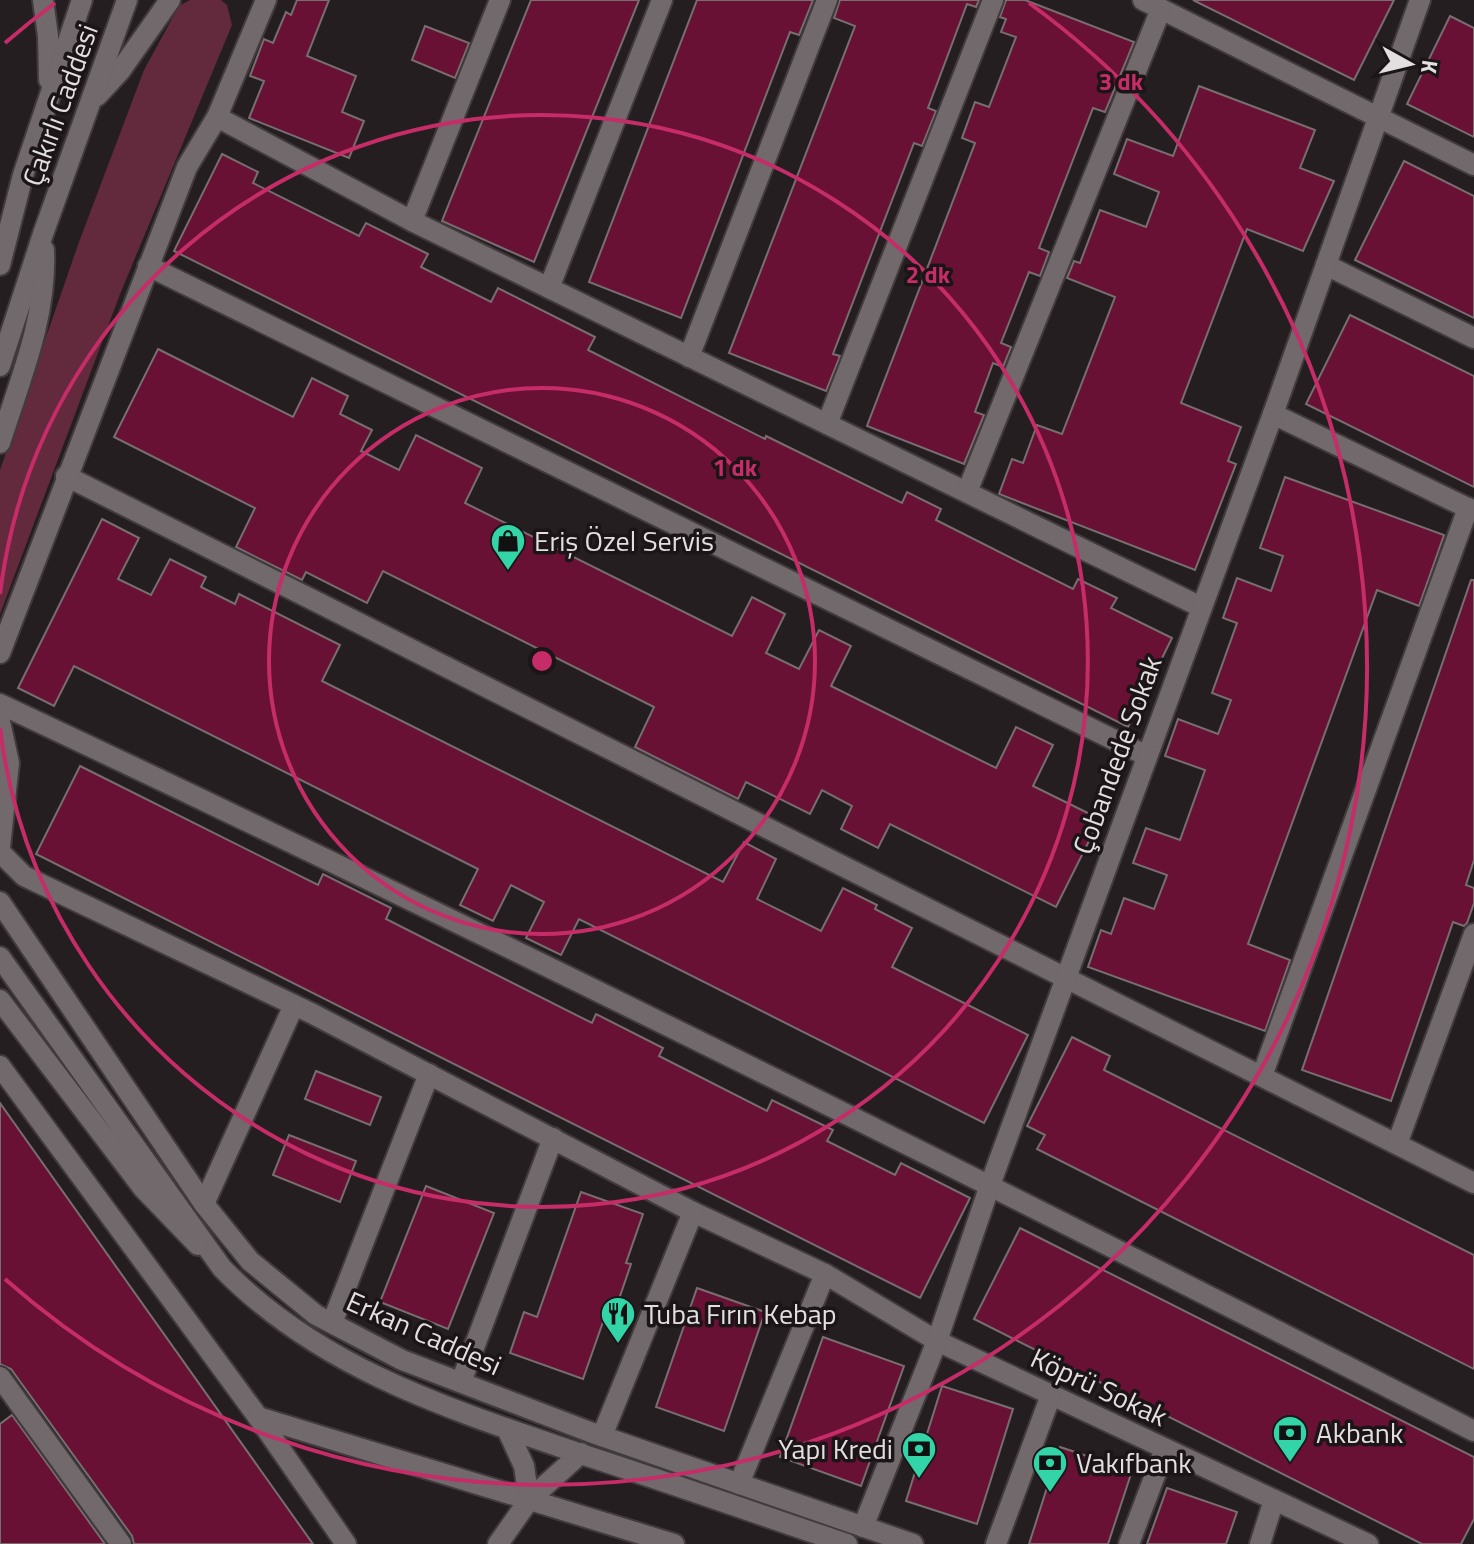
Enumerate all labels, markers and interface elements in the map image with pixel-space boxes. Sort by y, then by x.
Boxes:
street label: Çakırlı Caddesi [10,18,109,192]
north arrow [1370,24,1450,104]
text: K [1412,58,1448,76]
text: 3 dk [1099,63,1144,99]
text: 2 dk [906,256,951,292]
text: 1 dk [713,449,758,485]
place label: Eriş Özel Servis [534,519,714,562]
shop icon: Eriş Özel Servis [489,522,527,572]
centre of rings [528,647,556,675]
street label: Çobandede Sokak [1061,650,1172,860]
street label: Erkan Caddesi [340,1279,509,1386]
place label: Tuba Fırın Kebap [644,1292,837,1335]
restaurant icon: Tuba Fırın Kebap [599,1295,637,1345]
street label: Köprü Sokak [1024,1336,1175,1437]
place label: Akbank [1316,1411,1403,1454]
bank icon: Akbank [1271,1414,1309,1464]
place label: Yapı Kredi [778,1427,893,1470]
bank icon: Yapı Kredi [900,1430,938,1480]
place label: Vakıfbank [1076,1441,1192,1484]
bank icon: Vakıfbank [1031,1444,1069,1494]

